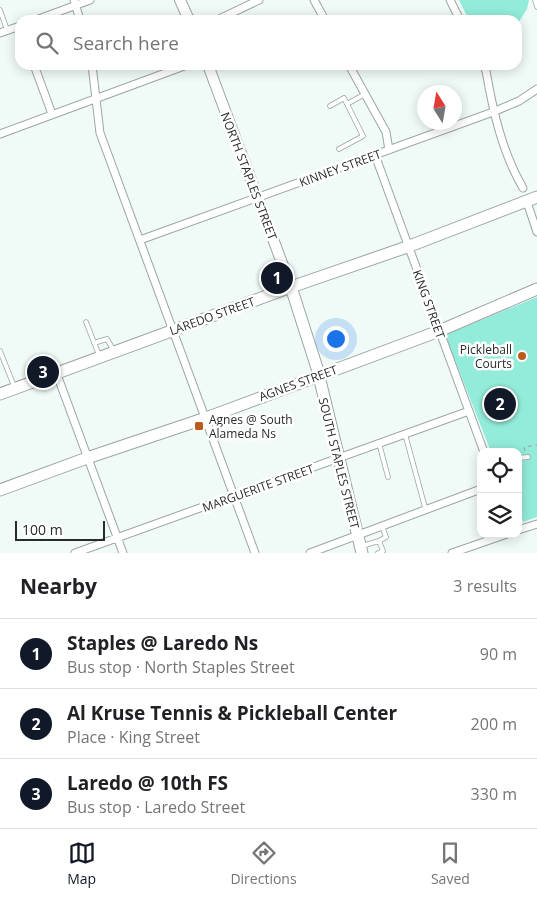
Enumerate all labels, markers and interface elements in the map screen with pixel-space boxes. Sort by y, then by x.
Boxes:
search box [15,15,522,70]
icon: search [33,29,61,57]
text: Search here [73,30,179,56]
north arrow [417,85,462,130]
street label: NORTH STAPLES STREET [217,110,281,243]
street label: KINNEY STREET [297,145,384,191]
pin: 1 [261,259,293,297]
street label: KING STREET [409,267,449,341]
street label: LAREDO STREET [167,293,257,339]
your location [323,326,349,352]
place label: Pickleball Courts [460,341,512,372]
marker: Pickleball Courts [516,350,528,362]
pin: 3 [27,353,59,391]
street label: AGNES STREET [256,361,340,405]
pin: 2 [484,385,516,423]
street label: SOUTH STAPLES STREET [314,396,364,531]
place label: Agnes @ South Alameda Ns [209,411,293,442]
marker: Agnes @ South Alameda Ns [193,420,205,432]
map controls [477,448,522,538]
button: locate [477,448,522,493]
street label: MARGUERITE STREET [200,460,317,516]
button: layers [477,493,522,538]
scale bar [15,518,105,541]
text: 100 m [22,520,63,539]
text: Nearby [20,572,97,600]
text: 3 results [453,575,517,597]
text: Staples @ Laredo Ns [67,630,258,656]
text: 1 [31,643,41,665]
text: 90 m [480,643,517,665]
text: Bus stop · North Staples Street [67,656,295,678]
text: Al Kruse Tennis & Pickleball Center [67,700,397,726]
text: 2 [31,713,41,735]
text: 200 m [471,713,517,735]
text: Place · King Street [67,726,200,748]
text: Laredo @ 10th FS [67,770,228,796]
text: 3 [31,783,41,805]
text: 330 m [471,783,517,805]
text: Bus stop · Laredo Street [67,796,245,818]
tab: Map [67,839,96,888]
tab: Directions [230,839,297,888]
tab: Saved [431,839,470,888]

